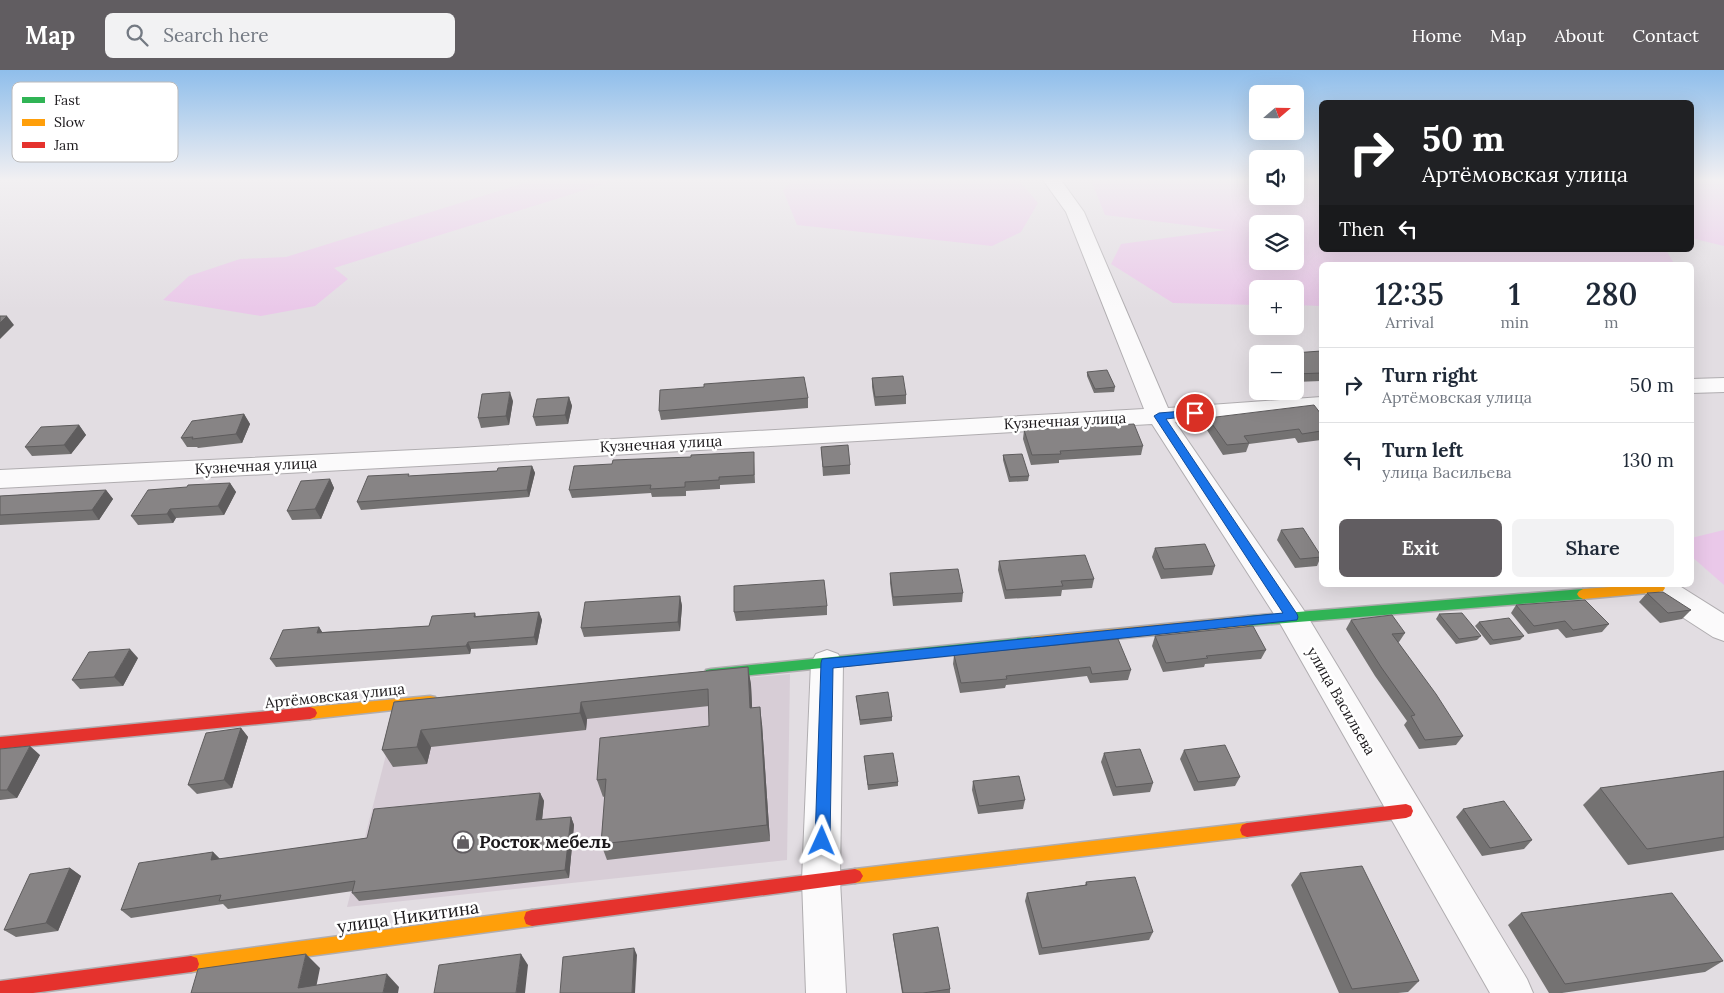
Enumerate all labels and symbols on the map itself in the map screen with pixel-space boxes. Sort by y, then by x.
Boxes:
legend [12,82,178,162]
north arrow [1249,85,1304,140]
text: Fast [54,91,81,109]
text: Slow [54,113,86,131]
text: Jam [53,136,79,154]
pin [1174,392,1216,434]
street label: Кузнечная улица [1003,408,1127,433]
street label: Кузнечная улица [599,431,723,456]
street label: Кузнечная улица [194,453,318,478]
street label: улица Васильева [1303,643,1380,758]
street label: Артёмовская улица [263,679,406,712]
position arrow [795,814,847,866]
shop icon: Росток мебель [451,830,475,854]
place label: Росток мебель [479,830,611,853]
street label: улица Никитина [335,895,480,938]

